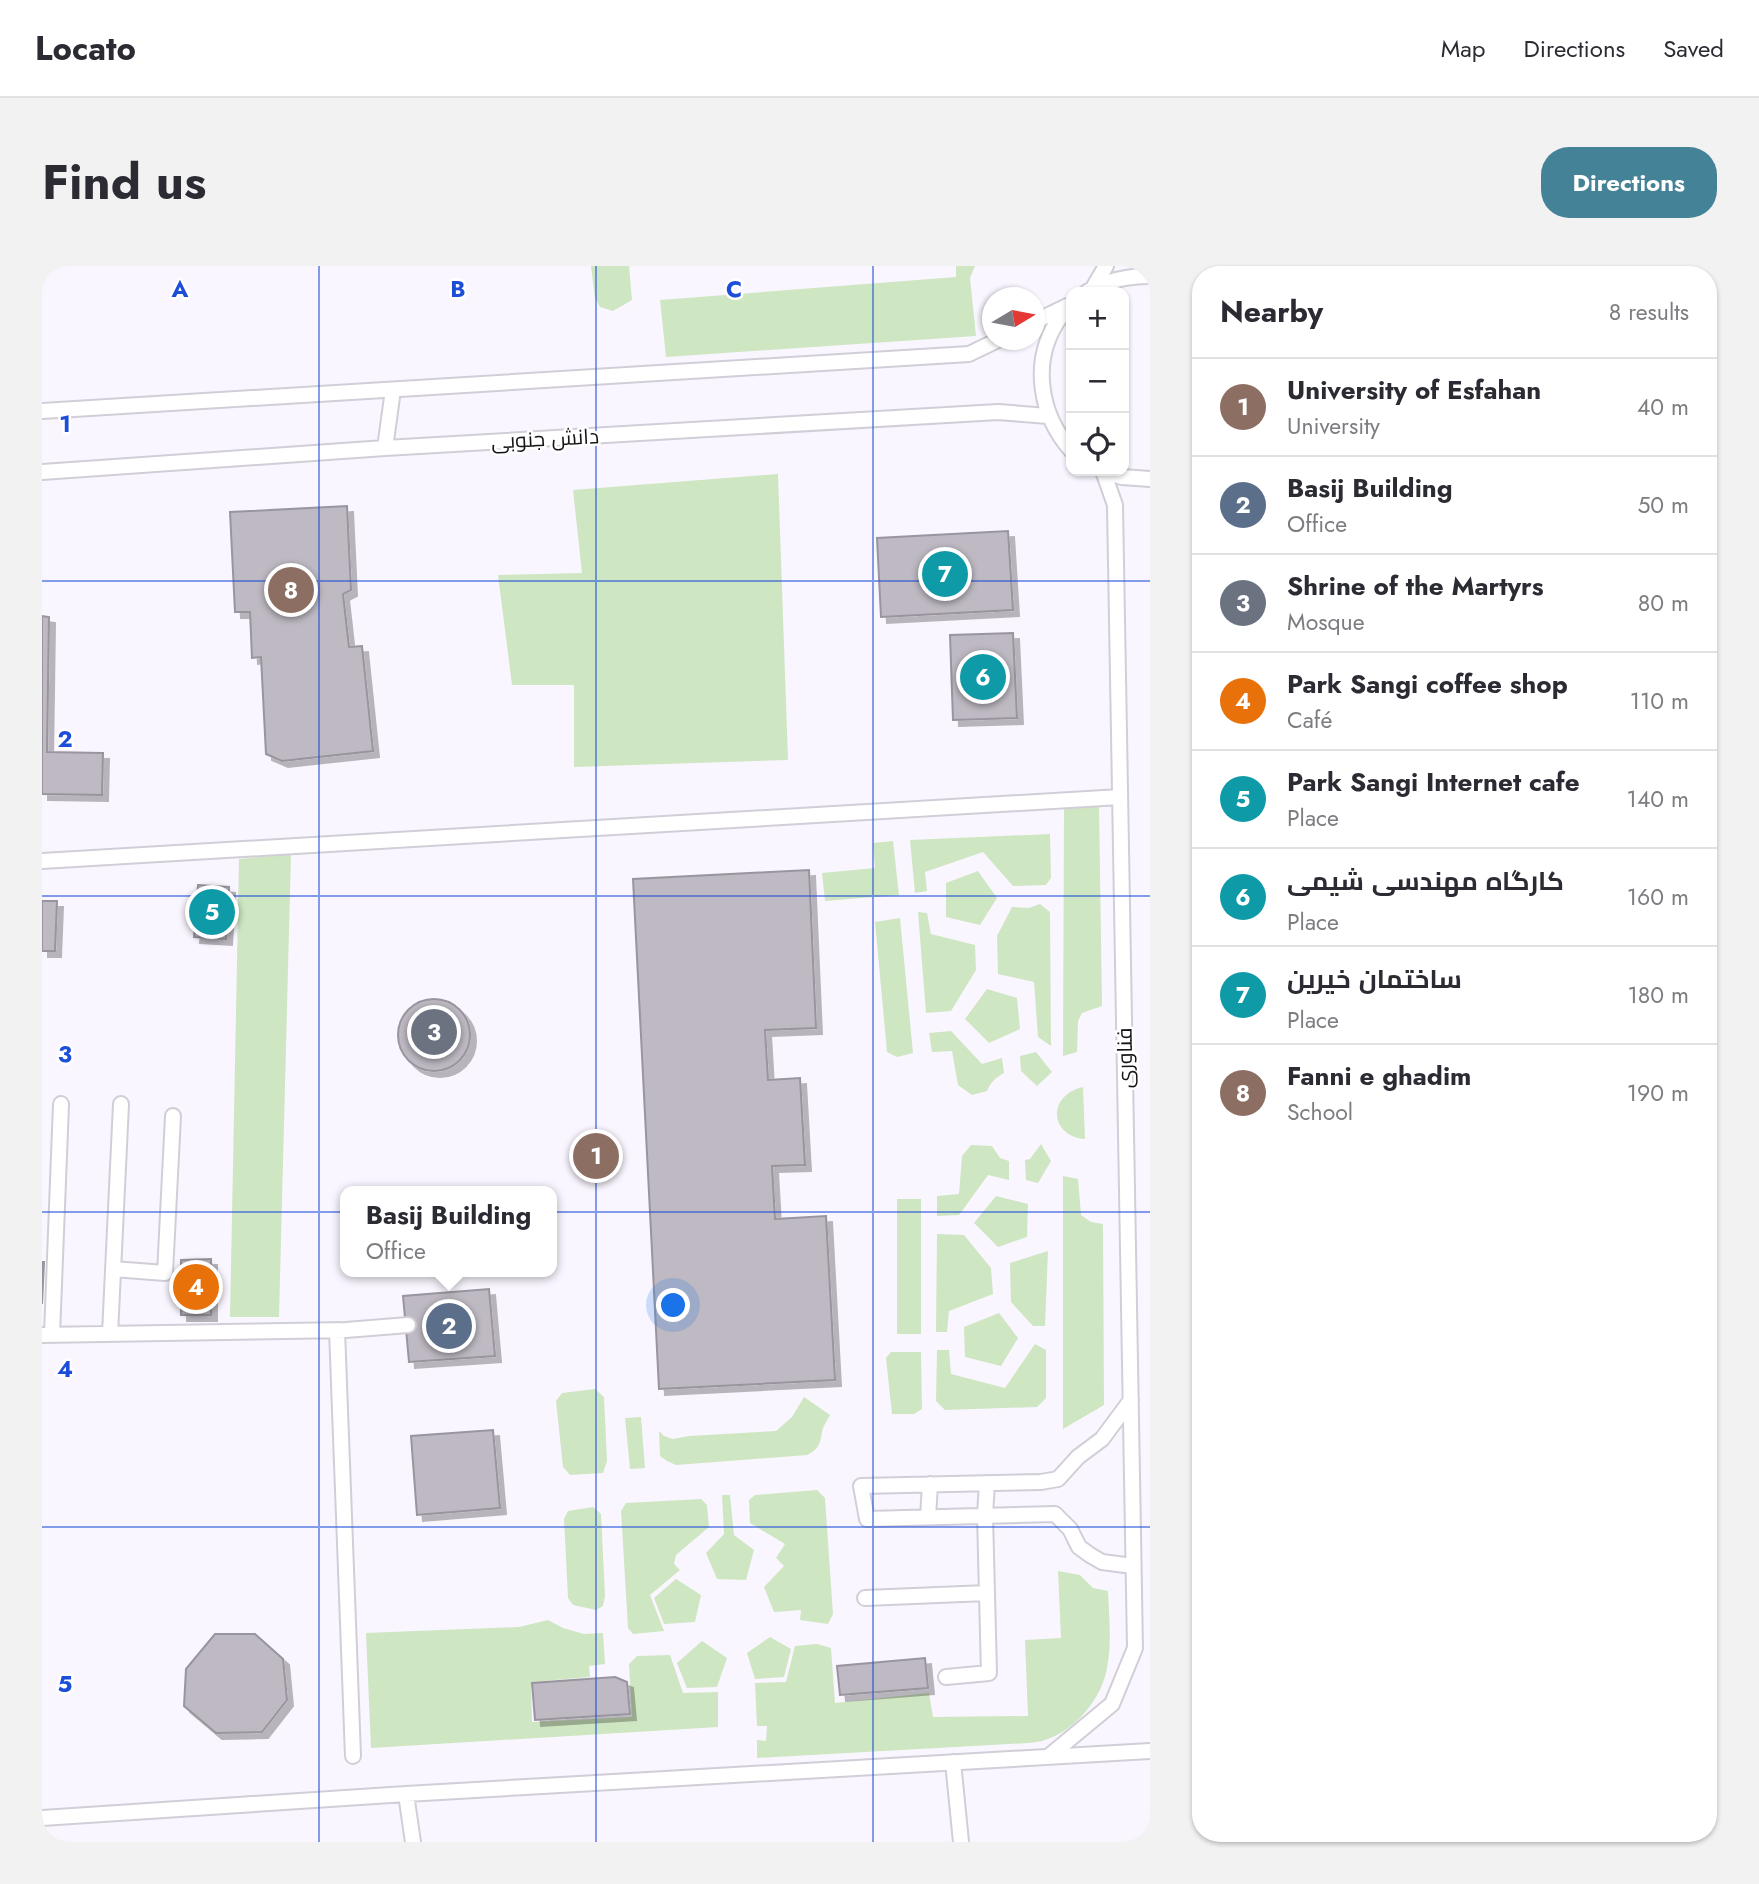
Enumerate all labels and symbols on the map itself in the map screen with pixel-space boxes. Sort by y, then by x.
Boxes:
text: A [171,272,189,306]
text: B [450,272,466,306]
text: C [726,272,742,306]
north arrow [982,287,1045,350]
text: 1 [59,407,71,441]
street label: دانش جنوبی [490,421,600,457]
pin: 7 [922,548,968,600]
pin: 8 [268,564,314,616]
pin: 6 [960,651,1006,703]
text: 2 [57,722,73,756]
pin: 5 [189,886,235,938]
pin: 3 [411,1006,457,1058]
street label: فناوری [1109,1027,1141,1089]
text: 3 [58,1037,72,1071]
pin: 1 [573,1130,619,1182]
pin: 4 [173,1261,219,1313]
your location [656,1288,690,1322]
pin: 2 [426,1300,472,1352]
text: 4 [57,1352,73,1386]
text: 5 [58,1667,72,1701]

